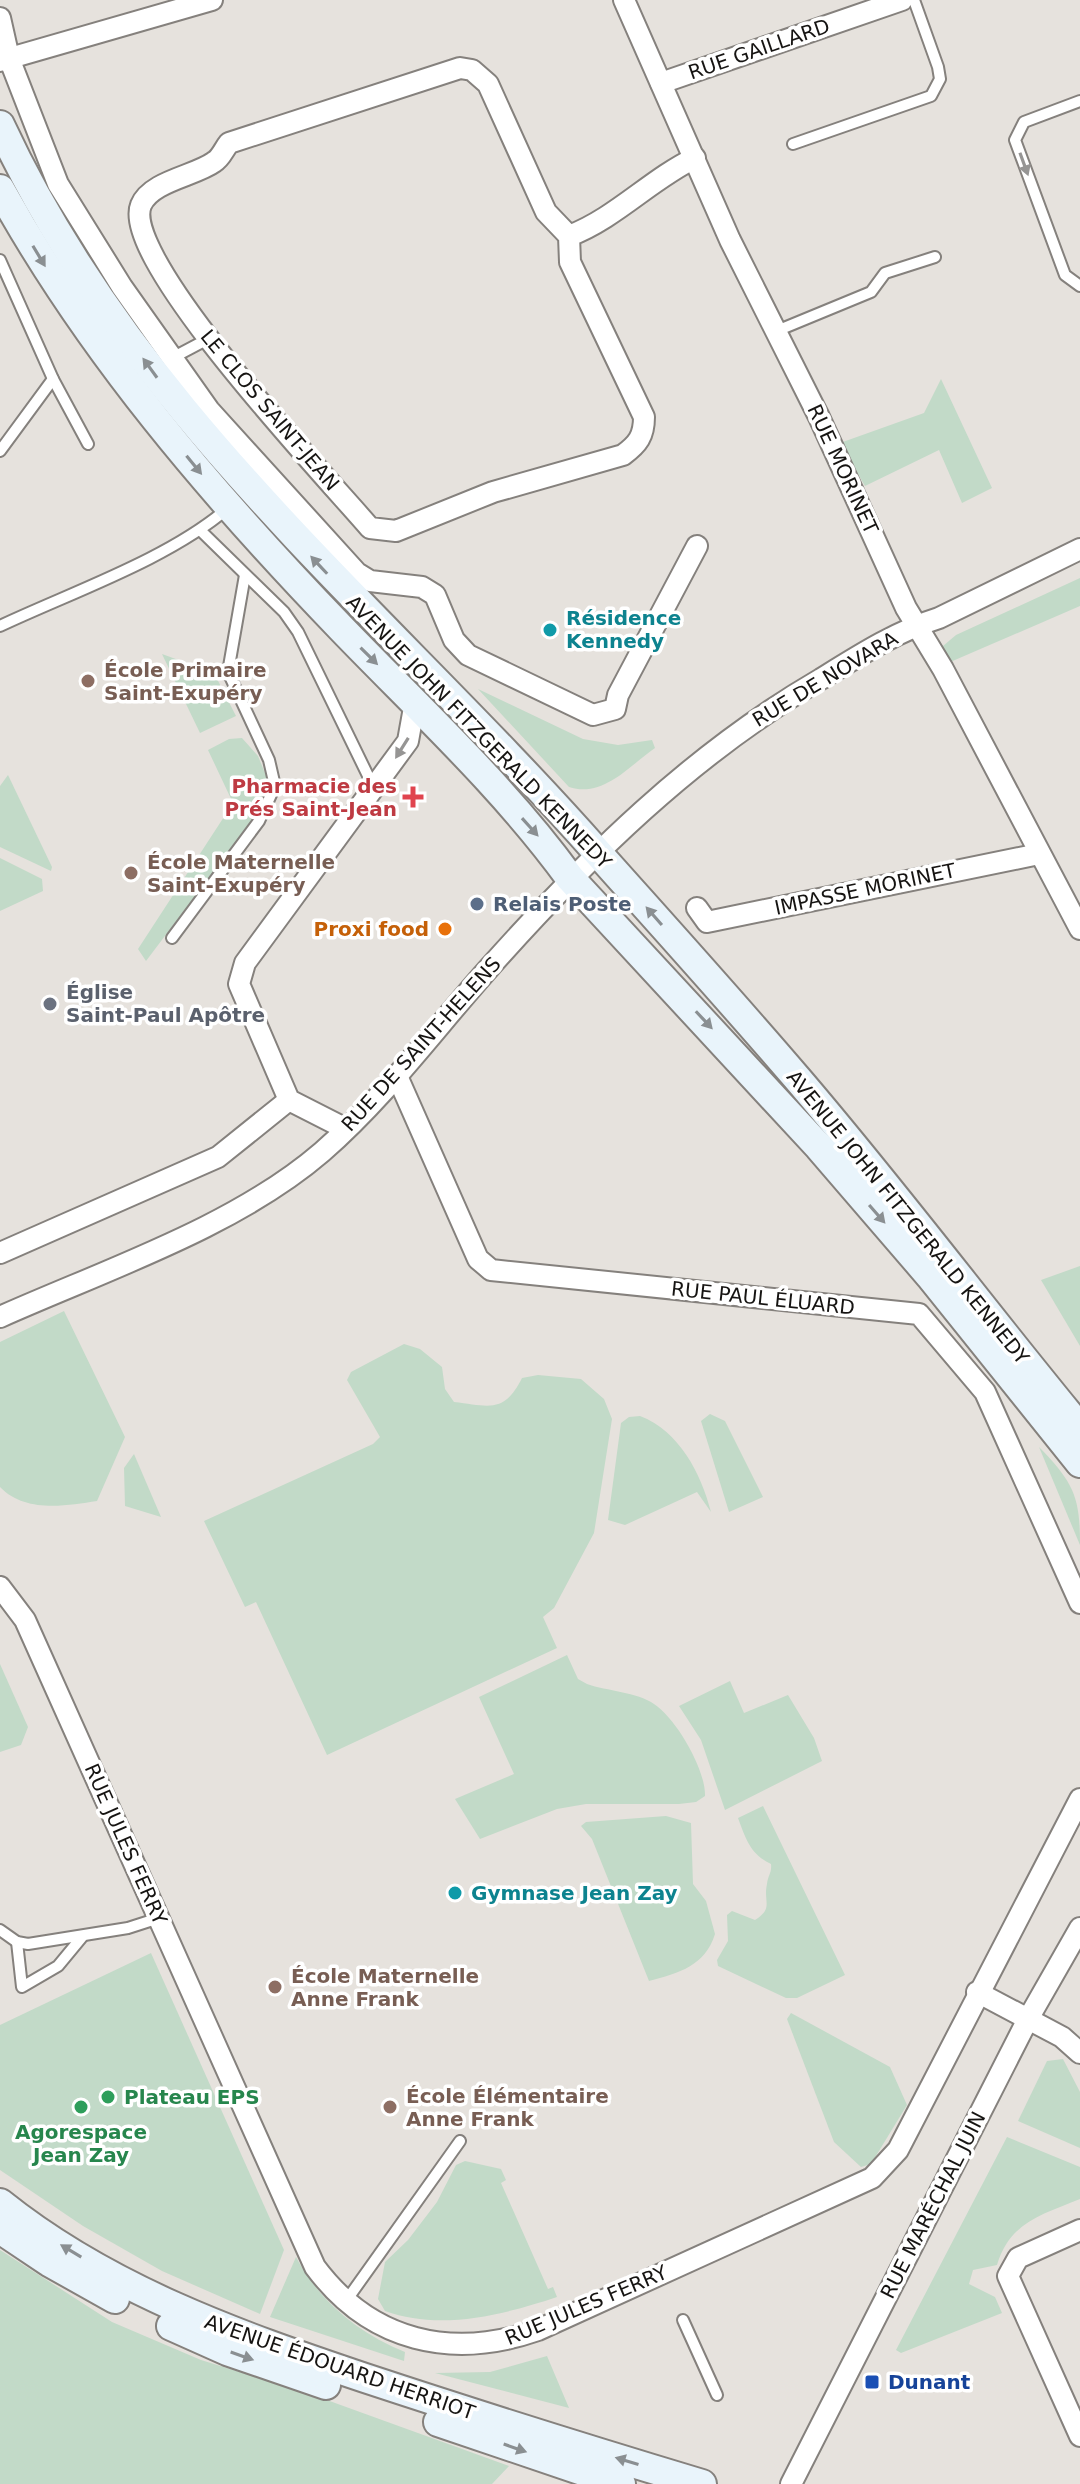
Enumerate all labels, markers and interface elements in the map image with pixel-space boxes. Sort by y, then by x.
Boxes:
street label: RUE GAILLARD [685,14,833,84]
one-way arrow [1018,152,1030,176]
one-way arrow [32,245,46,267]
street label: LE CLOS SAINT-JEAN [196,325,344,495]
one-way arrow [143,358,158,379]
street label: RUE MORINET [803,400,884,538]
one-way arrow [185,455,201,475]
one-way arrow [311,556,329,575]
street label: AVENUE JOHN FITZGERALD KENNEDY [341,590,617,874]
place label: Résidence Kennedy [566,606,681,653]
marker: Résidence Kennedy [541,621,559,639]
street label: RUE DE NOVARA [748,626,902,732]
one-way arrow [360,646,378,665]
place label: École Primaire Saint-Exupéry [104,658,267,705]
marker: École Primaire Saint-Exupéry [79,672,97,690]
one-way arrow [394,738,409,759]
place label: Pharmacie des Prés Saint-Jean [224,774,397,821]
marker: Pharmacie des Prés Saint-Jean [404,788,422,806]
one-way arrow [521,816,538,836]
place label: École Maternelle Saint-Exupéry [147,850,335,897]
street label: IMPASSE MORINET [772,858,959,920]
marker: École Maternelle Saint-Exupéry [122,864,140,882]
place label: Relais Poste [493,892,631,916]
marker: Relais Poste [468,895,486,913]
one-way arrow [646,907,663,927]
place label: Proxi food [314,917,429,941]
marker: Proxi food [436,920,454,938]
street label: RUE DE SAINT-HELENS [336,952,506,1136]
place label: Église Saint-Paul Apôtre [66,980,265,1027]
marker: Église Saint-Paul Apôtre [41,995,59,1013]
one-way arrow [695,1009,712,1029]
street label: AVENUE JOHN FITZGERALD KENNEDY [782,1065,1035,1369]
one-way arrow [868,1204,885,1224]
street label: RUE PAUL ÉLUARD [670,1276,856,1320]
street label: RUE JULES FERRY [80,1760,173,1929]
place label: Gymnase Jean Zay [471,1881,678,1905]
marker: Gymnase Jean Zay [446,1884,464,1902]
place label: École Maternelle Anne Frank [291,1964,479,2011]
marker: École Maternelle Anne Frank [266,1978,284,1996]
place label: École Élémentaire Anne Frank [406,2084,609,2131]
place label: Plateau EPS [124,2085,260,2109]
marker: Plateau EPS [99,2088,117,2106]
marker: Agorespace Jean Zay [72,2098,90,2116]
marker: École Élémentaire Anne Frank [381,2098,399,2116]
street label: RUE MARÉCHAL JUIN [875,2108,991,2302]
place label: Agorespace Jean Zay [15,2120,147,2167]
one-way arrow [60,2244,82,2258]
street label: RUE JULES FERRY [501,2260,671,2350]
street label: AVENUE ÉDOUARD HERRIOT [202,2309,479,2425]
one-way arrow [230,2351,254,2363]
place label: Dunant [888,2370,971,2394]
marker: Dunant [863,2373,881,2391]
one-way arrow [503,2442,527,2454]
one-way arrow [615,2454,639,2467]

